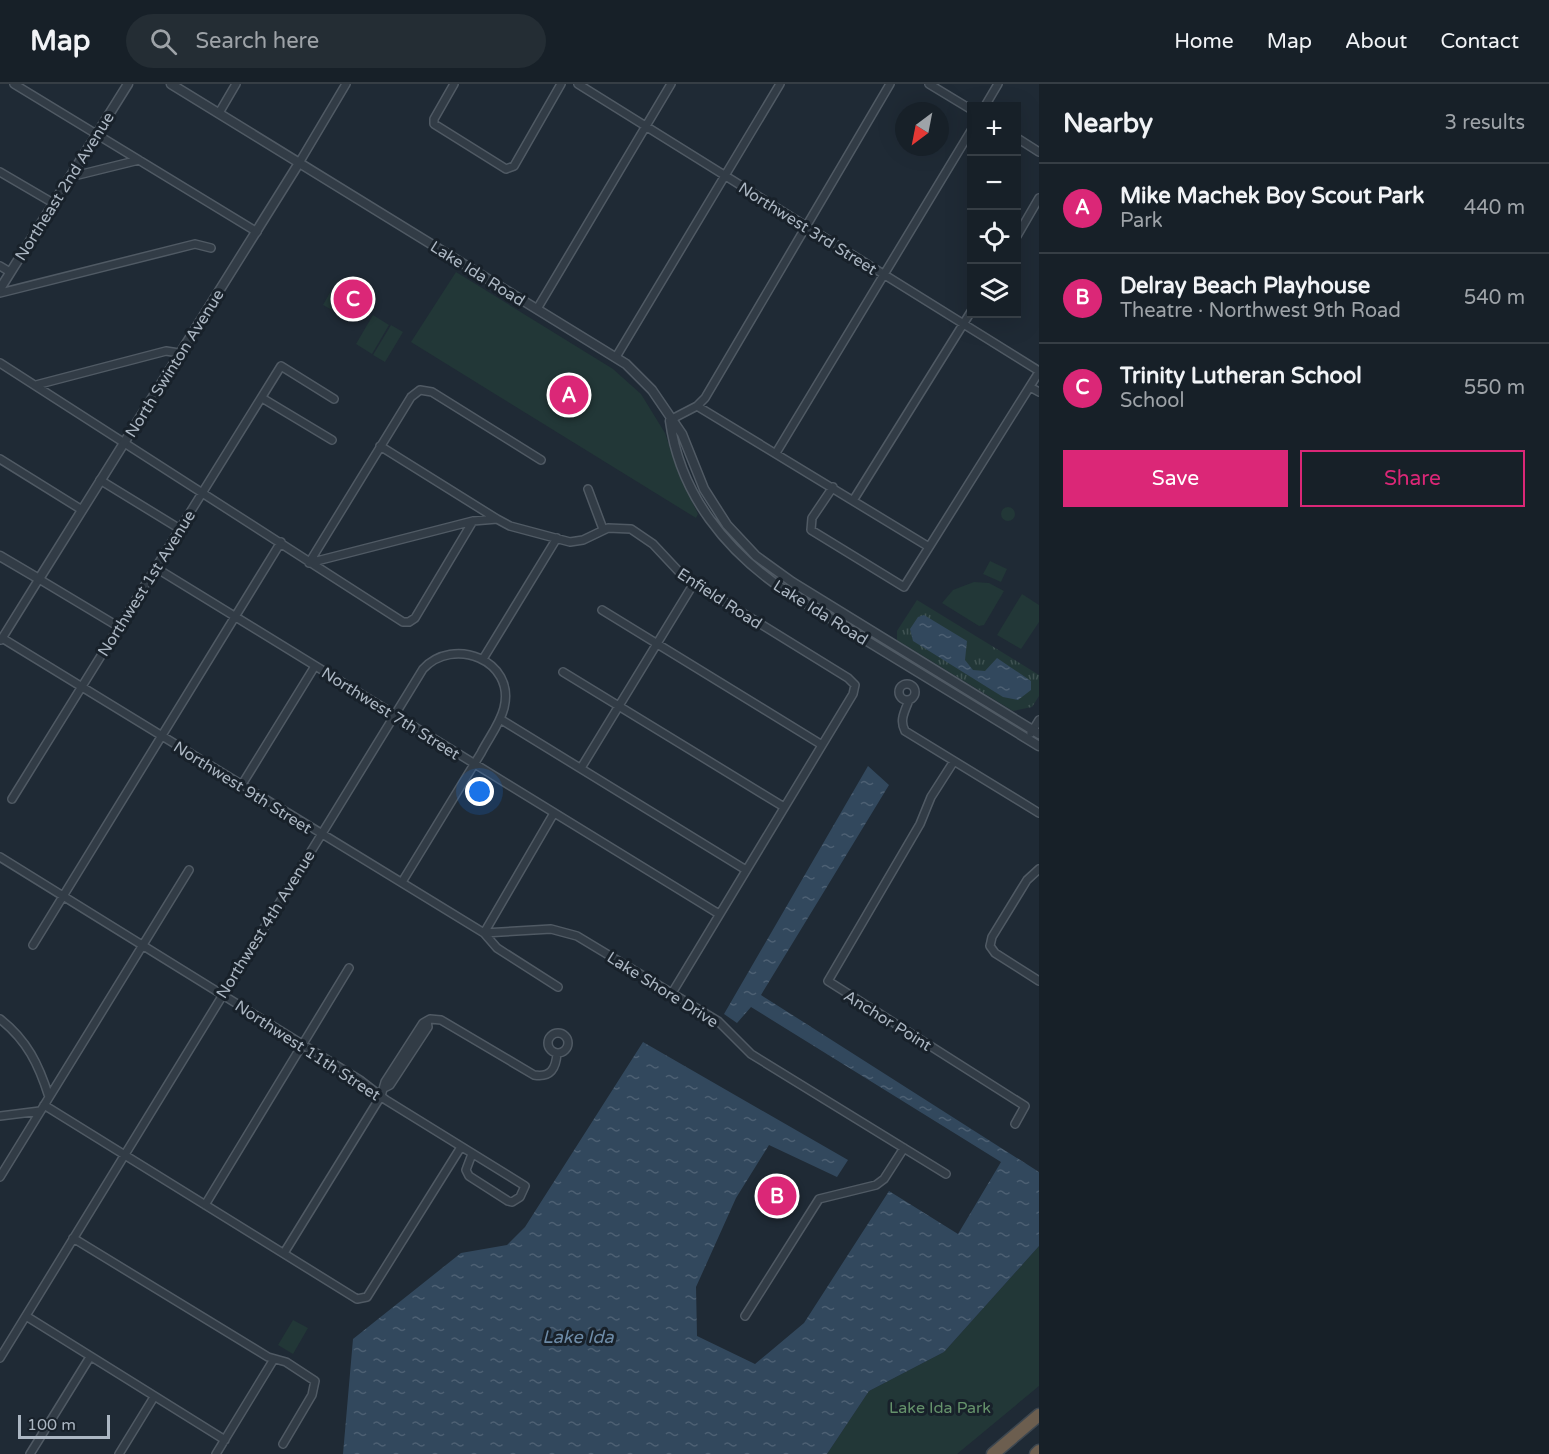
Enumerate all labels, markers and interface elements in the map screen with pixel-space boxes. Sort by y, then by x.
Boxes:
search box [126,14,546,68]
text: Map [30,24,90,58]
icon: search [147,25,180,58]
text: Search here [195,28,319,54]
text: Home [1174,29,1234,54]
text: Map [1267,29,1312,54]
text: About [1345,29,1407,54]
text: Contact [1440,29,1519,54]
north arrow [895,102,949,156]
map controls [967,102,1021,318]
button: + [967,102,1021,156]
street label: Northeast 2nd Avenue [11,108,119,265]
text: Nearby [1063,108,1153,139]
text: 3 results [1445,111,1525,135]
button: − [967,156,1021,210]
street label: Northwest 3rd Street [734,178,880,280]
text: Mike Machek Boy Scout Park [1120,183,1424,209]
text: A [1075,196,1090,220]
text: 440 m [1464,196,1525,220]
text: Park [1120,209,1163,233]
button: locate [967,210,1021,264]
street label: Lake Ida Road [426,237,528,311]
button: layers [967,264,1021,318]
text: Delray Beach Playhouse [1120,273,1370,299]
pin: C [334,276,372,322]
street label: North Swinton Avenue [121,286,229,441]
text: B [1076,286,1089,310]
text: 540 m [1464,286,1525,310]
text: Theatre · Northwest 9th Road [1120,299,1401,323]
text: Trinity Lutheran School [1120,363,1362,389]
pin: A [550,372,588,418]
text: C [1076,376,1089,400]
text: 550 m [1464,376,1525,400]
text: School [1120,389,1184,413]
button: Save [1063,450,1288,507]
button: Share [1300,450,1525,507]
street label: Northwest 1st Avenue [94,507,200,660]
street label: Enfield Road [673,564,766,634]
street label: Lake Ida Road [769,576,871,650]
street label: Northwest 7th Street [318,663,463,765]
street label: Northwest 9th Street [170,737,315,839]
your location [465,777,494,806]
street label: Northwest 4th Avenue [212,847,320,1002]
street label: Lake Shore Drive [603,948,722,1032]
street label: Anchor Point [840,986,935,1056]
street label: Northwest 11th Street [231,996,384,1105]
pin: B [758,1174,796,1218]
water label: Lake Ida [542,1326,615,1348]
park label: Lake Ida Park [889,1398,991,1418]
scale bar [18,1412,110,1440]
text: 100 m [27,1415,76,1435]

